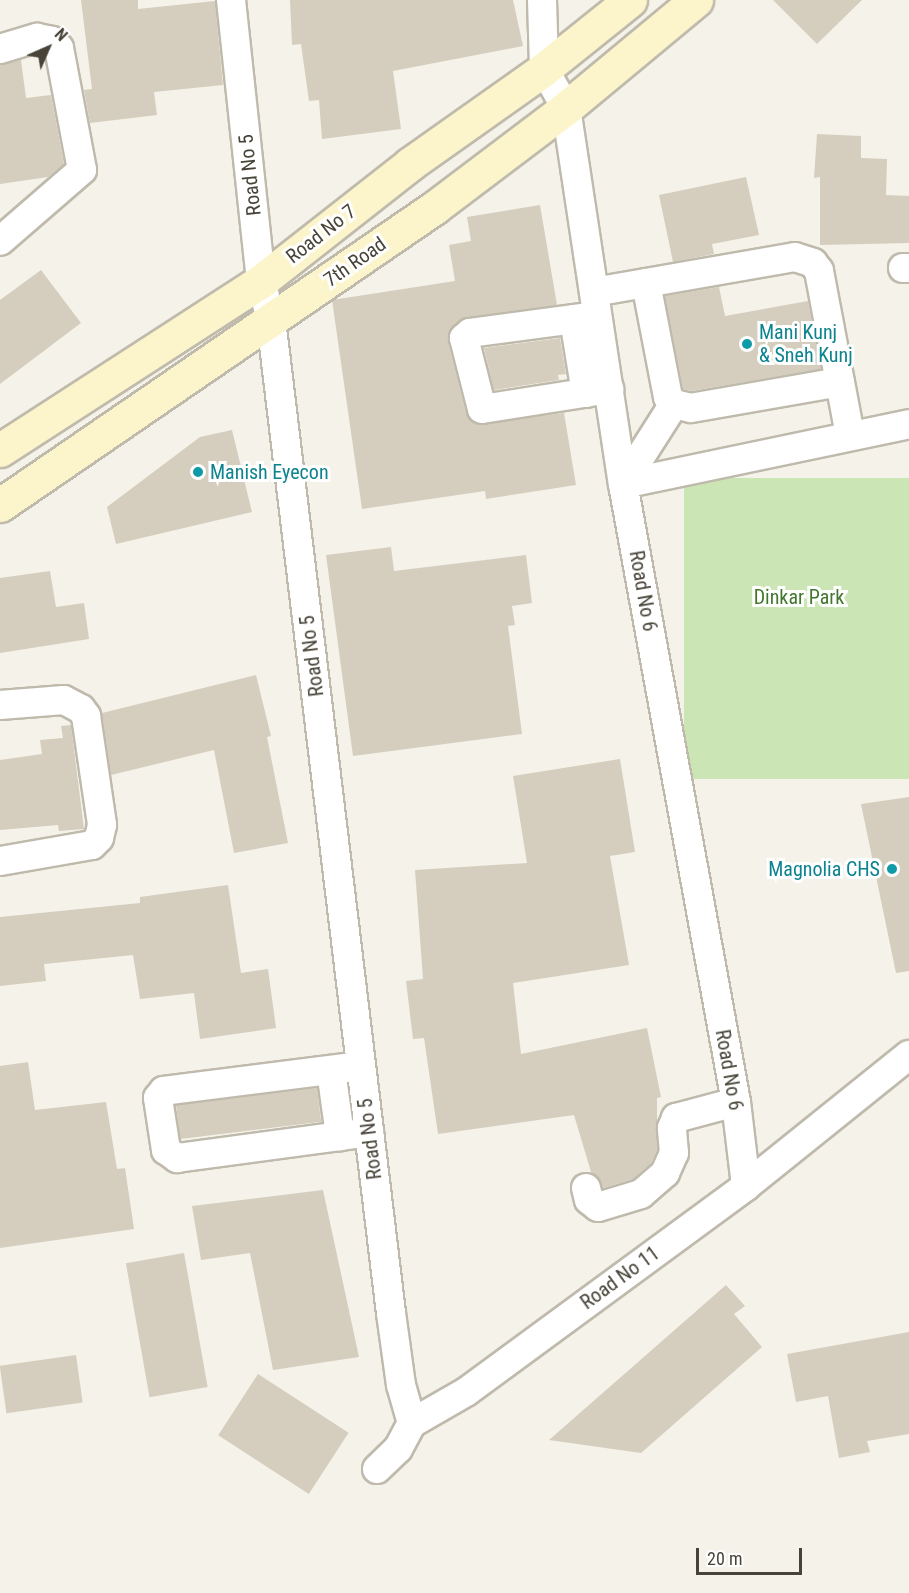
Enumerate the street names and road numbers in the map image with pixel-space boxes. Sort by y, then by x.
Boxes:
street label: Road No 5 [234,133,266,217]
street label: Road No 7 [281,199,361,269]
street label: 7th Road [319,232,391,292]
street label: Road No 6 [624,549,662,633]
street label: Road No 5 [295,614,329,698]
street label: Road No 6 [710,1028,748,1112]
street label: Road No 5 [353,1097,387,1181]
street label: Road No 11 [576,1241,664,1315]

